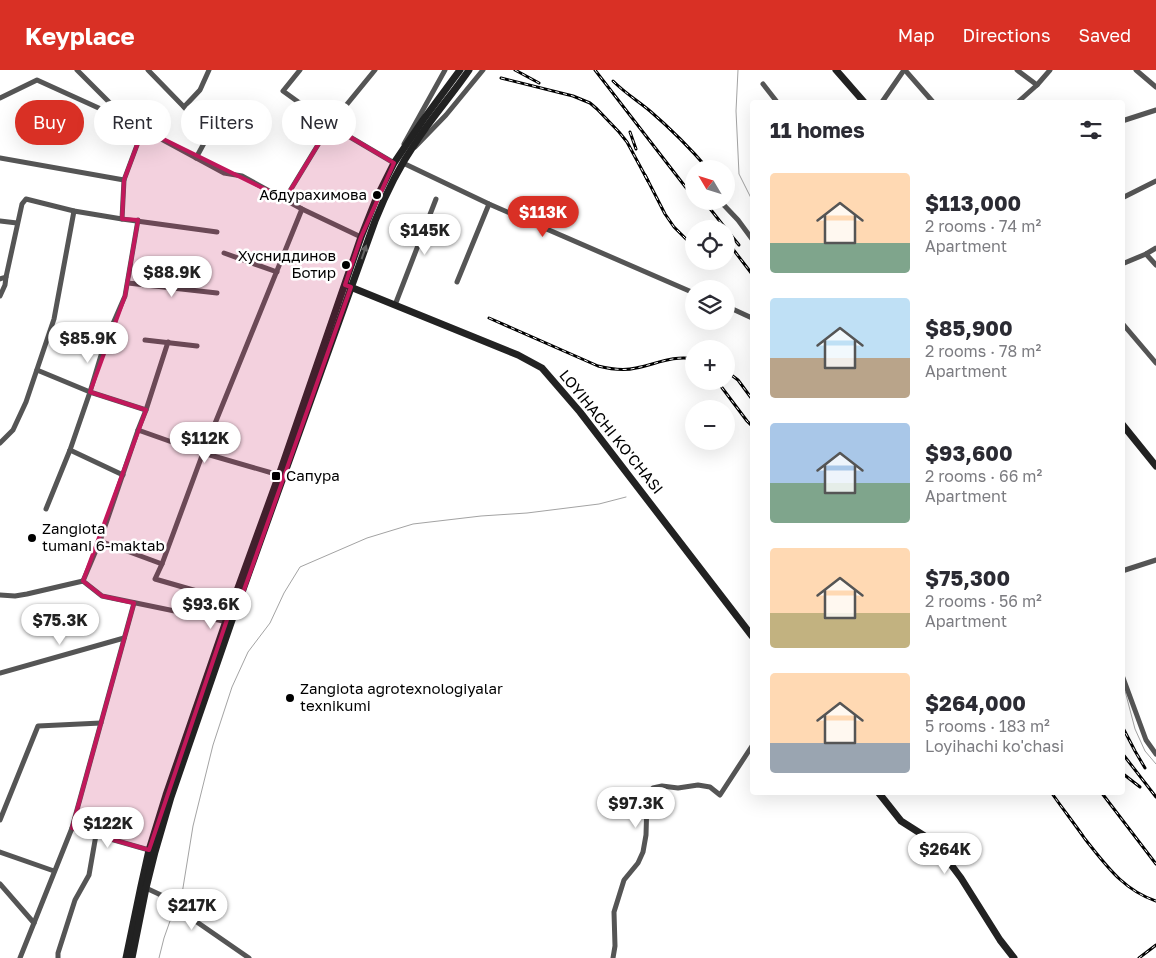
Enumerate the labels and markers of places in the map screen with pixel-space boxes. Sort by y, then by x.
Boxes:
place label: Абдурахимова [259,185,367,203]
marker: Абдурахимова [371,189,383,201]
pin: $113K [508,196,578,238]
pin: $145K [390,214,460,256]
place label: Хусниддинов Ботир [238,246,336,281]
pin: $88.9K [131,256,213,298]
marker: Хусниддинов Ботир [340,259,352,271]
pin: $85.9K [47,322,129,364]
pin: $112K [170,422,240,464]
place label: Сапура [286,466,340,484]
marker: Сапура [270,470,282,482]
place label: Zangiota tumani 6-maktab [42,519,165,554]
marker: Zangiota tumani 6-maktab [26,532,38,544]
pin: $93.6K [170,588,252,630]
pin: $75.3K [19,604,101,646]
place label: Zangiota agrotexnologiyalar texnikumi [300,679,503,714]
marker: Zangiota agrotexnologiyalar texnikumi [284,692,296,704]
pin: $97.3K [595,786,677,829]
pin: $122K [73,806,143,849]
pin: $264K [910,832,980,875]
pin: $217K [157,888,227,931]

